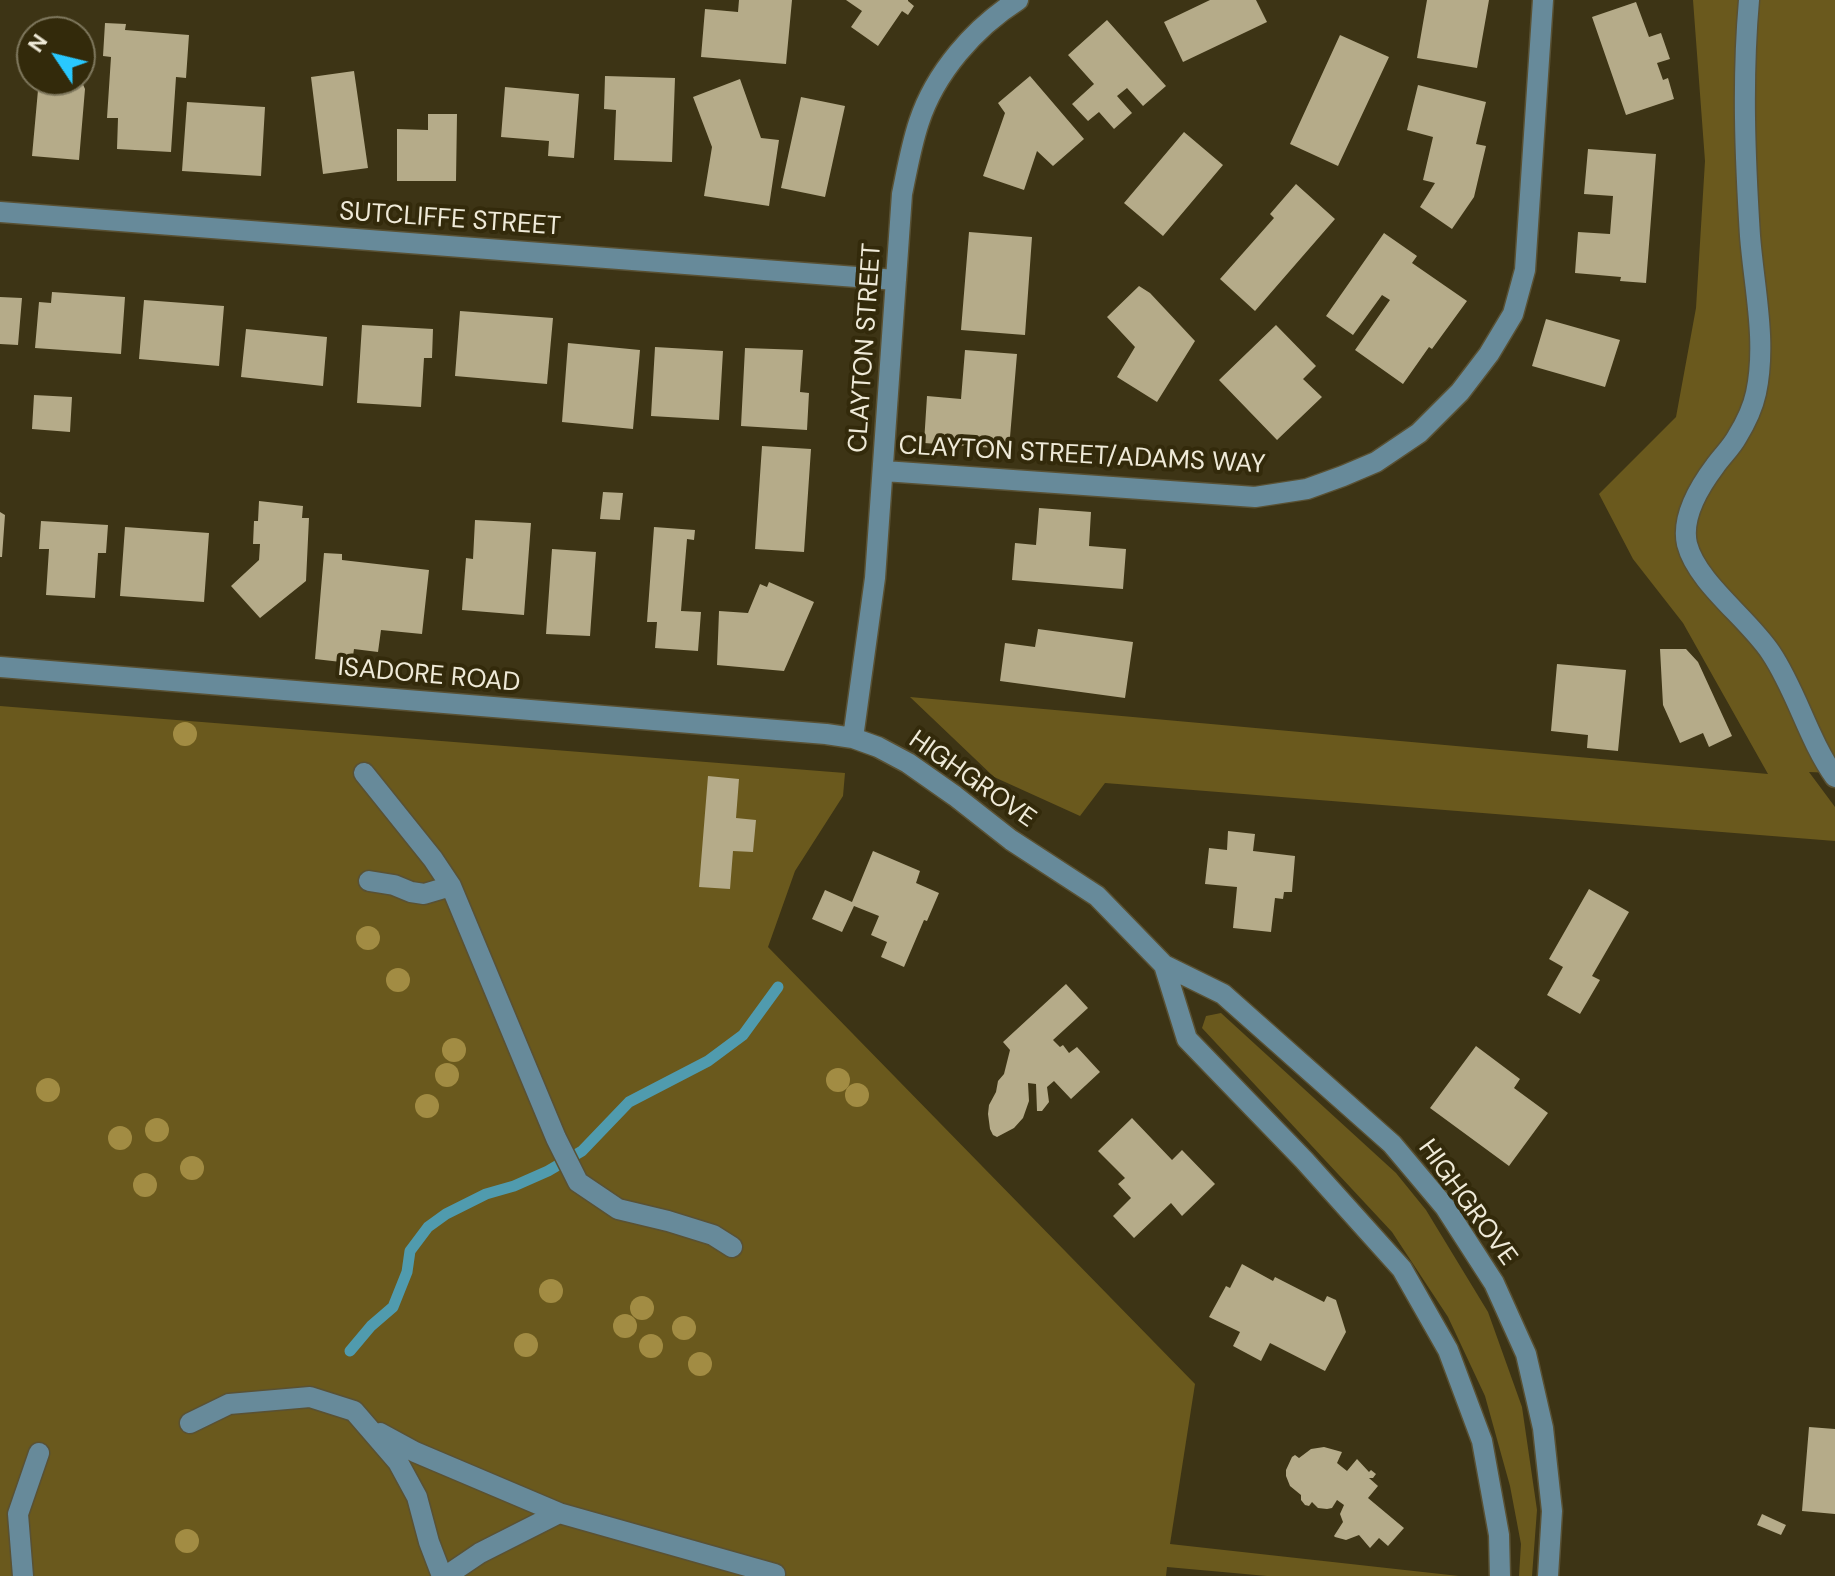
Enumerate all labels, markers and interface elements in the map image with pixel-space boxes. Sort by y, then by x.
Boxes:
north arrow [16,16,96,96]
text: N [21,28,54,58]
street label: SUTCLIFFE STREET [338,197,562,243]
street label: CLAYTON STREET [843,242,889,454]
street label: CLAYTON STREET/ADAMS WAY [898,431,1266,481]
street label: ISADORE ROAD [337,652,521,700]
street label: HIGHGROVE [902,725,1042,835]
street label: HIGHGROVE [1411,1134,1523,1272]

